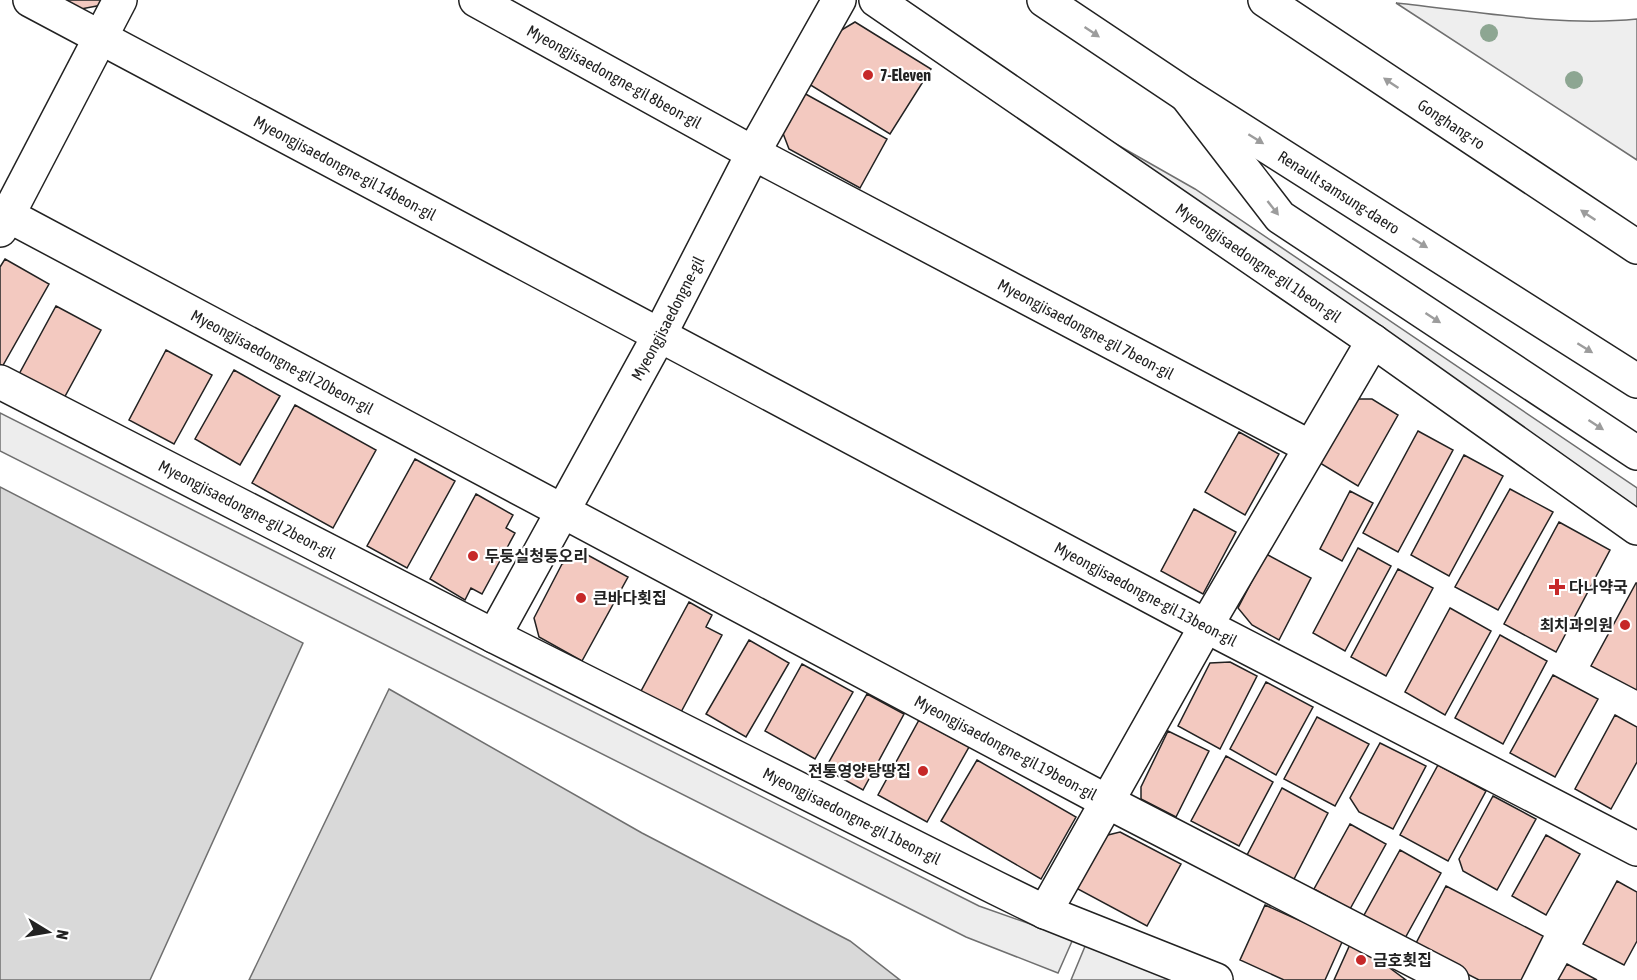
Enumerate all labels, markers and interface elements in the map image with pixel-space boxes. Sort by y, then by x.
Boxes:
street label: Myeongjisaedongne-gil 8beon-gil [524,21,705,132]
one-way arrow [1084,27,1101,38]
place label: 7-Eleven [880,66,931,84]
marker: 7-Eleven [861,68,875,82]
one-way arrow [1383,78,1399,89]
street label: Gonghang-ro [1415,95,1489,153]
street label: Myeongjisaedongne-gil 14beon-gil [251,112,440,224]
one-way arrow [1248,133,1264,144]
street label: Renault samsung-daero [1275,147,1403,237]
street label: Myeongjisaedongne-gil 1beon-gil [1172,199,1345,326]
one-way arrow [1266,200,1278,215]
one-way arrow [1580,209,1597,220]
one-way arrow [1412,238,1429,249]
street label: Myeongjisaedongne-gil [627,252,708,384]
street label: Myeongjisaedongne-gil 7beon-gil [995,275,1178,383]
street label: Myeongjisaedongne-gil 20beon-gil [188,306,377,418]
one-way arrow [1425,312,1441,323]
one-way arrow [1577,342,1593,353]
one-way arrow [1587,419,1603,431]
street label: Myeongjisaedongne-gil 2beon-gil [156,456,339,562]
street label: Myeongjisaedongne-gil 13beon-gil [1051,538,1241,650]
place label: 두둥실청둥오리 [485,547,588,565]
marker: 두둥실청둥오리 [466,549,480,563]
place label: 다나약국 [1569,578,1628,596]
marker: 다나약국 [1550,580,1564,594]
place label: 큰바다횟집 [593,589,667,607]
marker: 큰바다횟집 [574,591,588,605]
place label: 최치과의원 [1539,616,1613,634]
marker: 최치과의원 [1618,618,1632,632]
street label: Myeongjisaedongne-gil 19beon-gil [912,692,1101,804]
place label: 전통영양탕땅집 [808,762,911,780]
street label: Myeongjisaedongne-gil 1beon-gil [760,764,944,868]
marker: 전통영양탕땅집 [916,764,930,778]
north arrow [18,902,78,962]
text: N [53,929,72,941]
place label: 금호횟집 [1373,951,1432,969]
marker: 금호횟집 [1354,953,1368,967]

